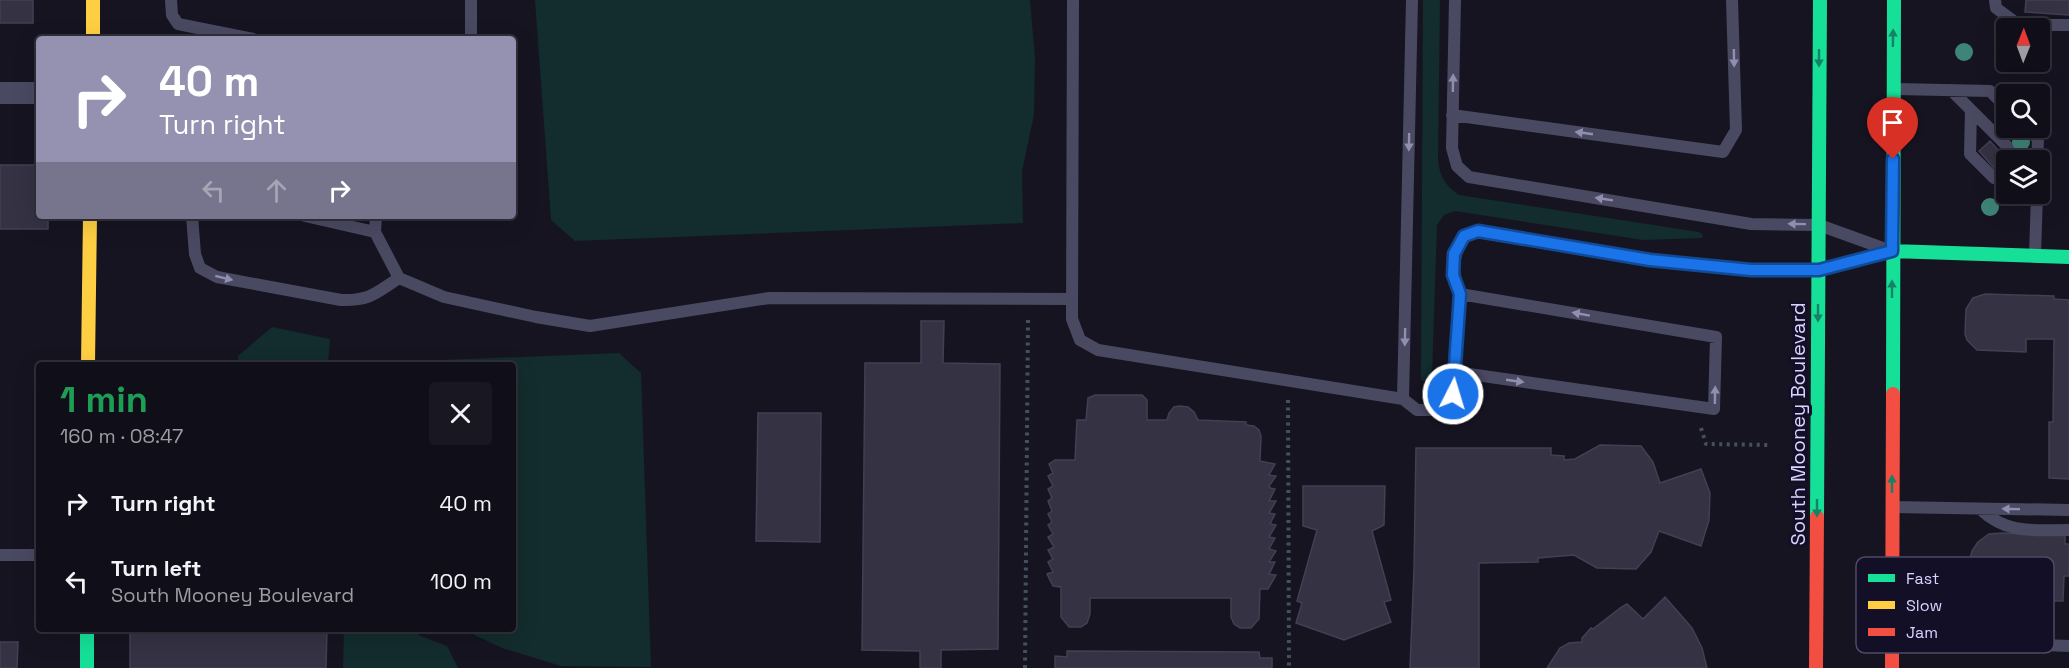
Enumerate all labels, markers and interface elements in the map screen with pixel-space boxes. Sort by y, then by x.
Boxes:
north arrow [1996,18,2050,72]
map controls [1996,18,2050,204]
one-way arrow [1889,29,1898,48]
one-way arrow [1729,49,1738,68]
one-way arrow [1815,49,1824,68]
text: 40 m [159,55,259,108]
icon: right [60,60,138,138]
one-way arrow [1448,73,1458,92]
button: search [1996,84,2050,138]
pin [1867,97,1918,159]
icon: arrive [1876,106,1909,139]
text: Turn right [159,107,286,142]
one-way arrow [1575,128,1594,138]
one-way arrow [1404,133,1414,152]
button: layers [1996,150,2050,204]
icon: left [197,174,230,207]
icon: ahead [260,174,293,207]
icon: right [323,174,356,207]
one-way arrow [1594,195,1613,204]
one-way arrow [1787,220,1806,229]
one-way arrow [215,274,233,284]
one-way arrow [1887,279,1897,298]
street label: South Mooney Boulevard [1785,302,1811,546]
one-way arrow [1813,303,1823,322]
one-way arrow [1571,309,1590,318]
one-way arrow [1400,328,1409,347]
position arrow [1421,362,1485,426]
one-way arrow [1505,376,1524,385]
text: 1 min [60,377,148,423]
button: close [429,382,492,445]
one-way arrow [1710,385,1719,404]
text: 160 m · 08:47 [60,423,183,449]
one-way arrow [1887,474,1897,493]
icon: right [60,487,93,520]
text: Turn right [111,489,216,517]
text: 40 m [440,489,492,517]
one-way arrow [1812,498,1822,517]
one-way arrow [2001,504,2020,514]
text: Turn left [111,554,201,582]
legend [1856,557,2054,653]
icon: left [60,565,93,598]
text: 100 m [430,567,492,595]
text: Fast [1906,568,1939,589]
text: South Mooney Boulevard [111,582,354,608]
text: Slow [1906,595,1942,616]
text: Jam [1906,622,1938,643]

